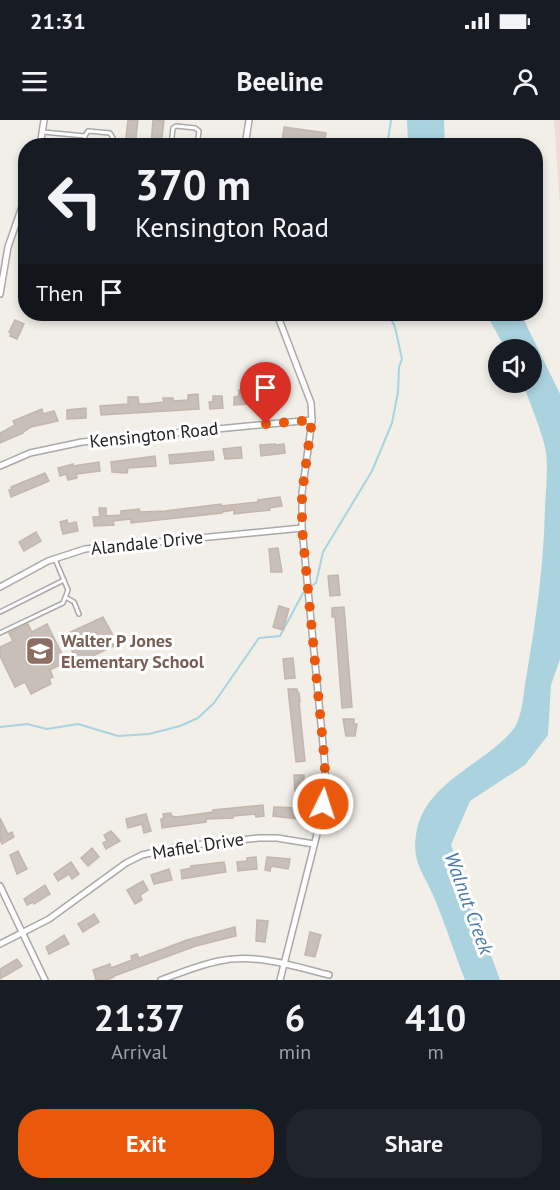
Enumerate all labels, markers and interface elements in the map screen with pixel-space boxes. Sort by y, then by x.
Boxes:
text: 21:31 [30,7,86,35]
text: Beeline [237,64,323,98]
icon: menu [18,65,51,98]
icon: person [509,65,542,98]
text: 370 m [135,157,251,212]
icon: left [36,162,114,240]
text: Kensington Road [135,210,329,244]
icon: arrive [95,276,128,309]
text: Then [36,279,83,307]
map controls [488,339,542,393]
button: sound [488,339,542,393]
pin [240,362,291,424]
icon: arrive [249,371,282,404]
street label: Kensington Road [88,416,219,453]
street label: Alandale Drive [90,525,204,560]
place label: Walter P Jones Elementary School [61,629,205,673]
school or university icon: Walter P Jones Elementary School [24,635,56,667]
position arrow [291,772,355,836]
street label: Mafiel Drive [150,827,245,864]
water label: Walnut Creek [439,848,500,959]
text: 21:37 [94,994,185,1041]
text: 6 [285,994,305,1041]
text: 410 [405,994,466,1041]
text: Arrival [111,1039,167,1065]
text: min [279,1039,311,1065]
text: m [428,1039,444,1065]
button: Exit [18,1109,274,1178]
button: Share [286,1109,542,1178]

